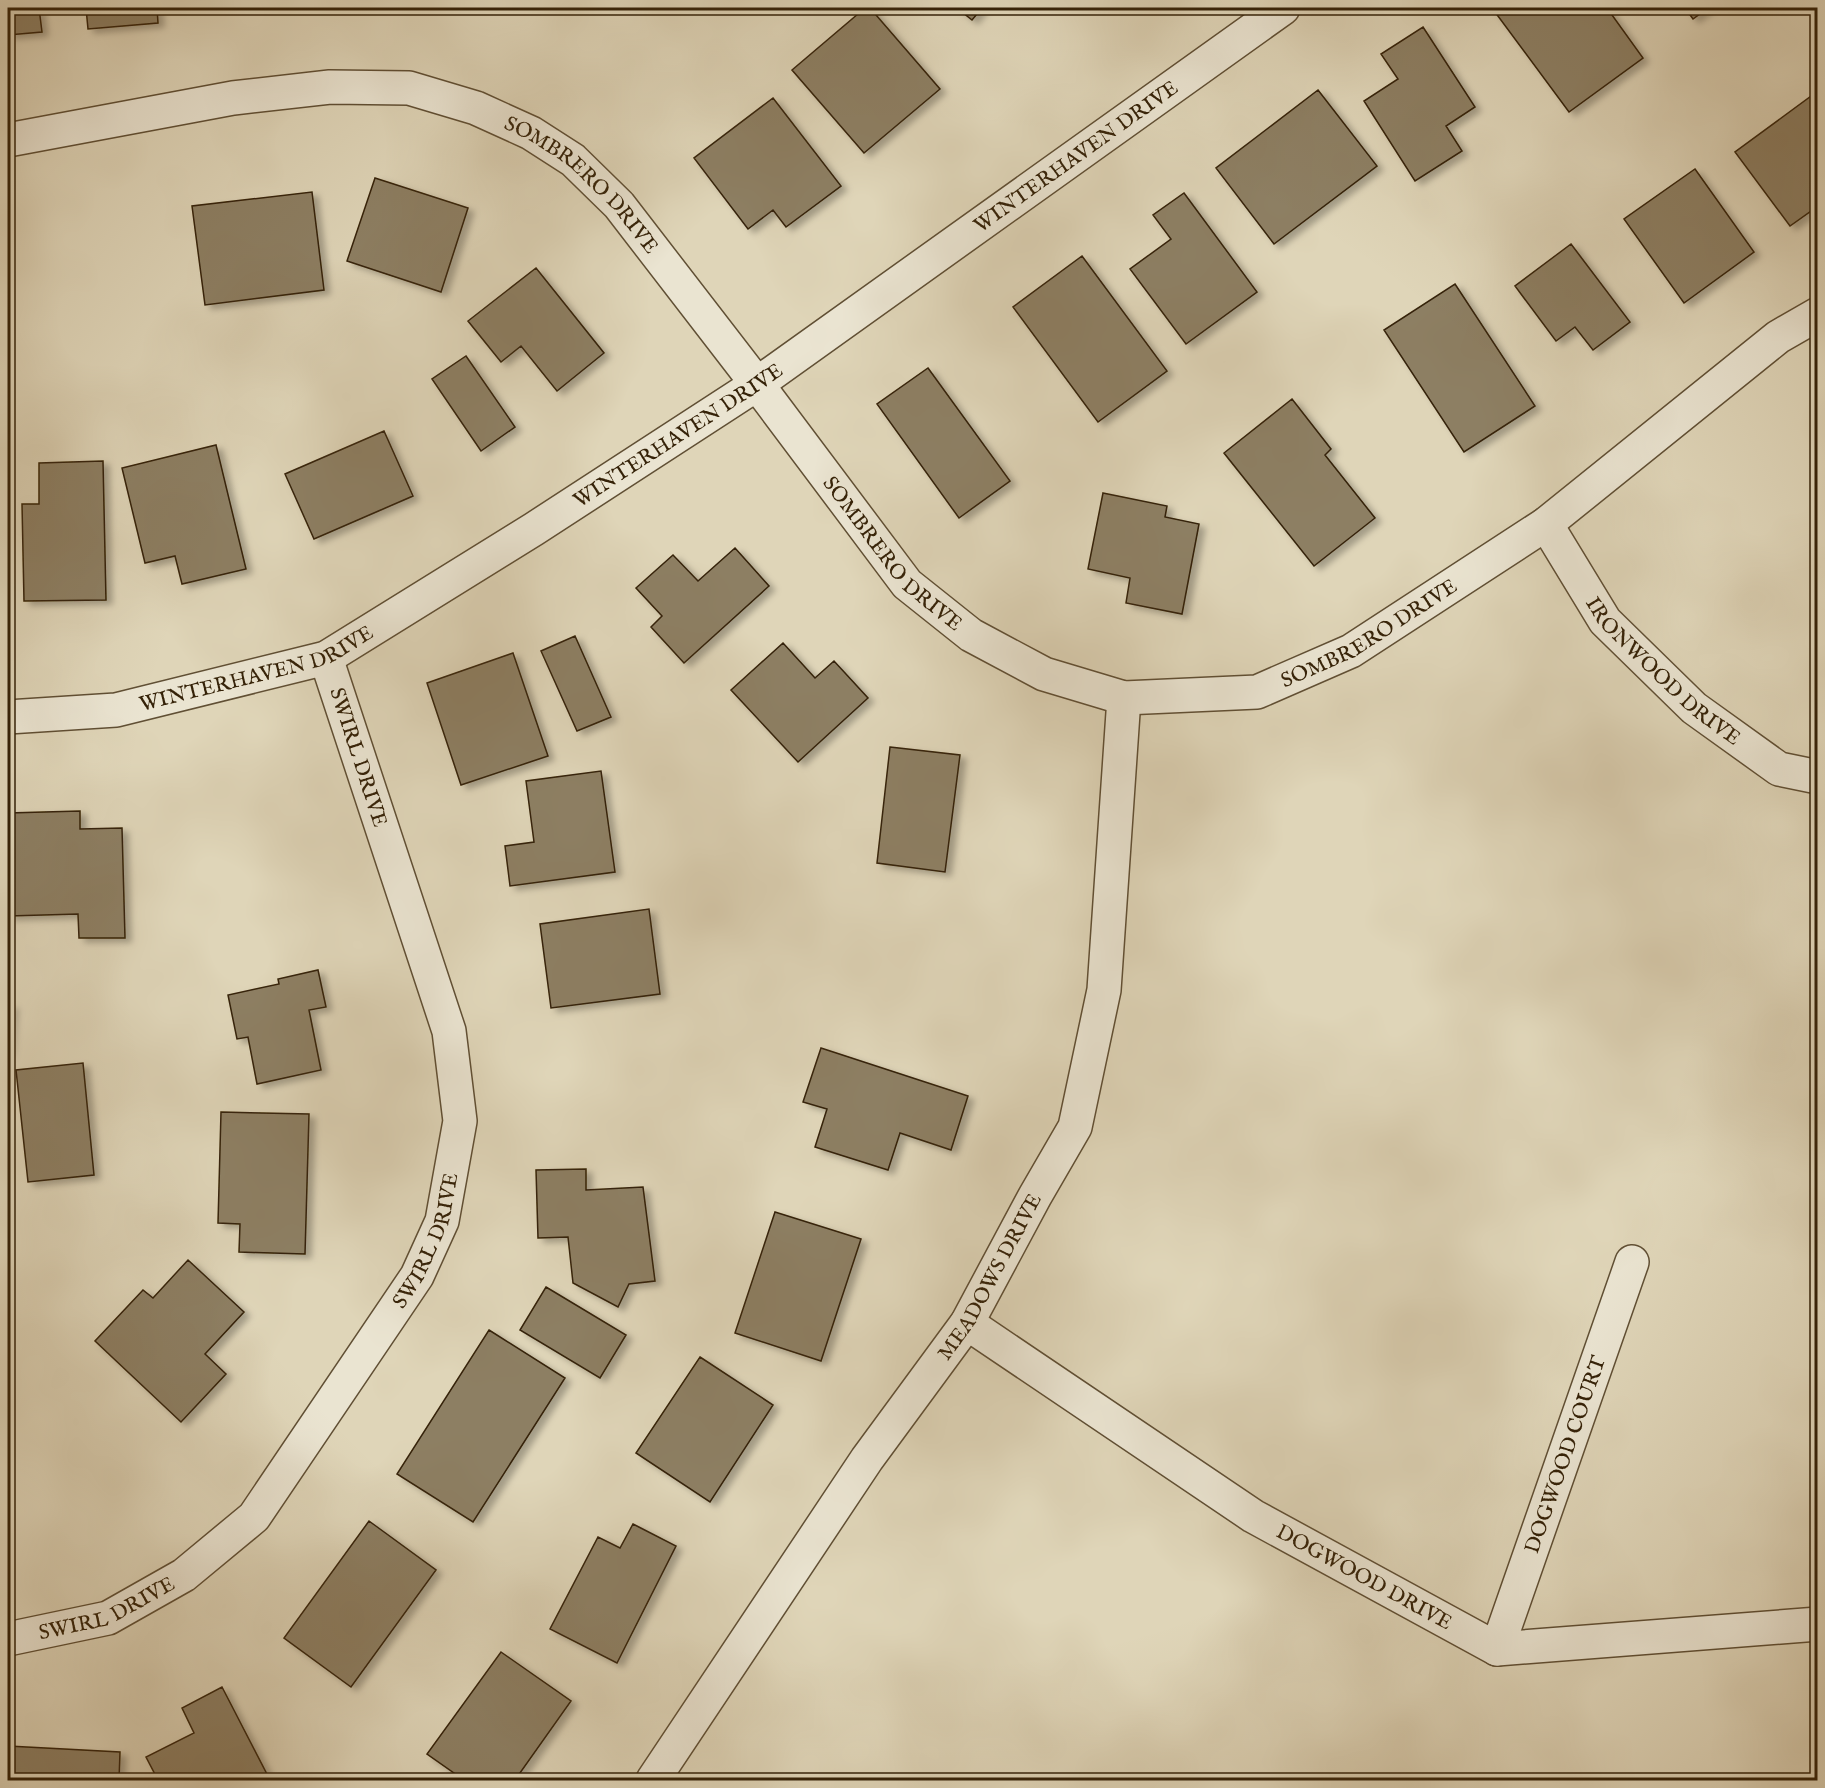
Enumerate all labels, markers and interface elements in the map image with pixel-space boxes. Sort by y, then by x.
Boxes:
street label: WINTERHAVEN DRIVE [969,75,1184,240]
street label: SOMBRERO DRIVE [500,111,664,260]
street label: WINTERHAVEN DRIVE [569,358,789,515]
street label: SOMBRERO DRIVE [816,471,967,638]
street label: SOMBRERO DRIVE [1277,573,1463,695]
street label: IRONWOOD DRIVE [1578,592,1746,752]
street label: WINTERHAVEN DRIVE [137,620,379,719]
street label: SWIRL DRIVE [322,684,393,831]
street label: SWIRL DRIVE [387,1171,465,1314]
street label: MEADOWS DRIVE [932,1189,1049,1366]
street label: DOGWOOD COURT [1519,1352,1613,1557]
street label: DOGWOOD DRIVE [1271,1519,1456,1637]
street label: SWIRL DRIVE [36,1571,180,1647]

